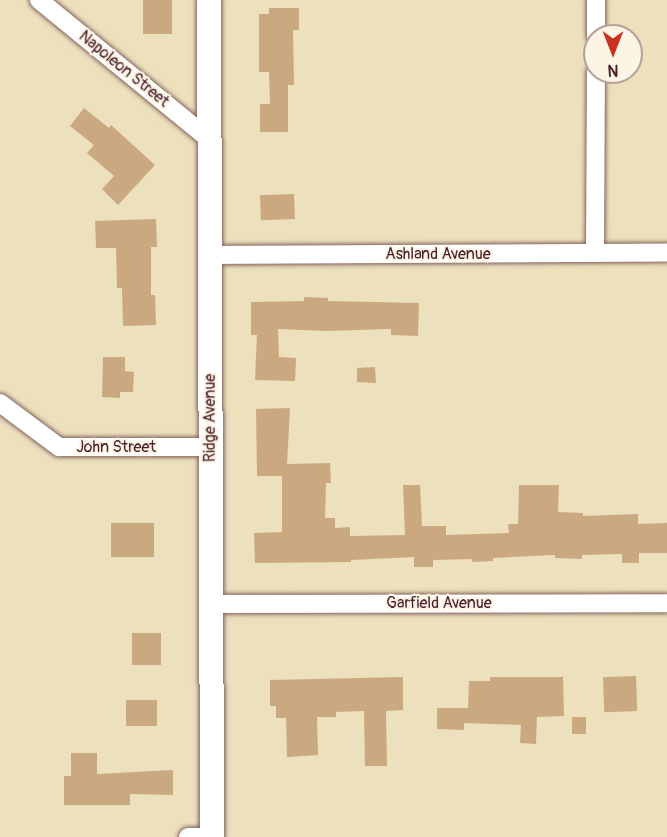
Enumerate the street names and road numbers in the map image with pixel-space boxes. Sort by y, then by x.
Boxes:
street label: Napoleon Street [75,27,173,111]
street label: Ashland Avenue [385,244,491,264]
street label: Ridge Avenue [200,374,220,462]
street label: John Street [76,437,156,457]
street label: Garfield Avenue [386,593,492,613]

